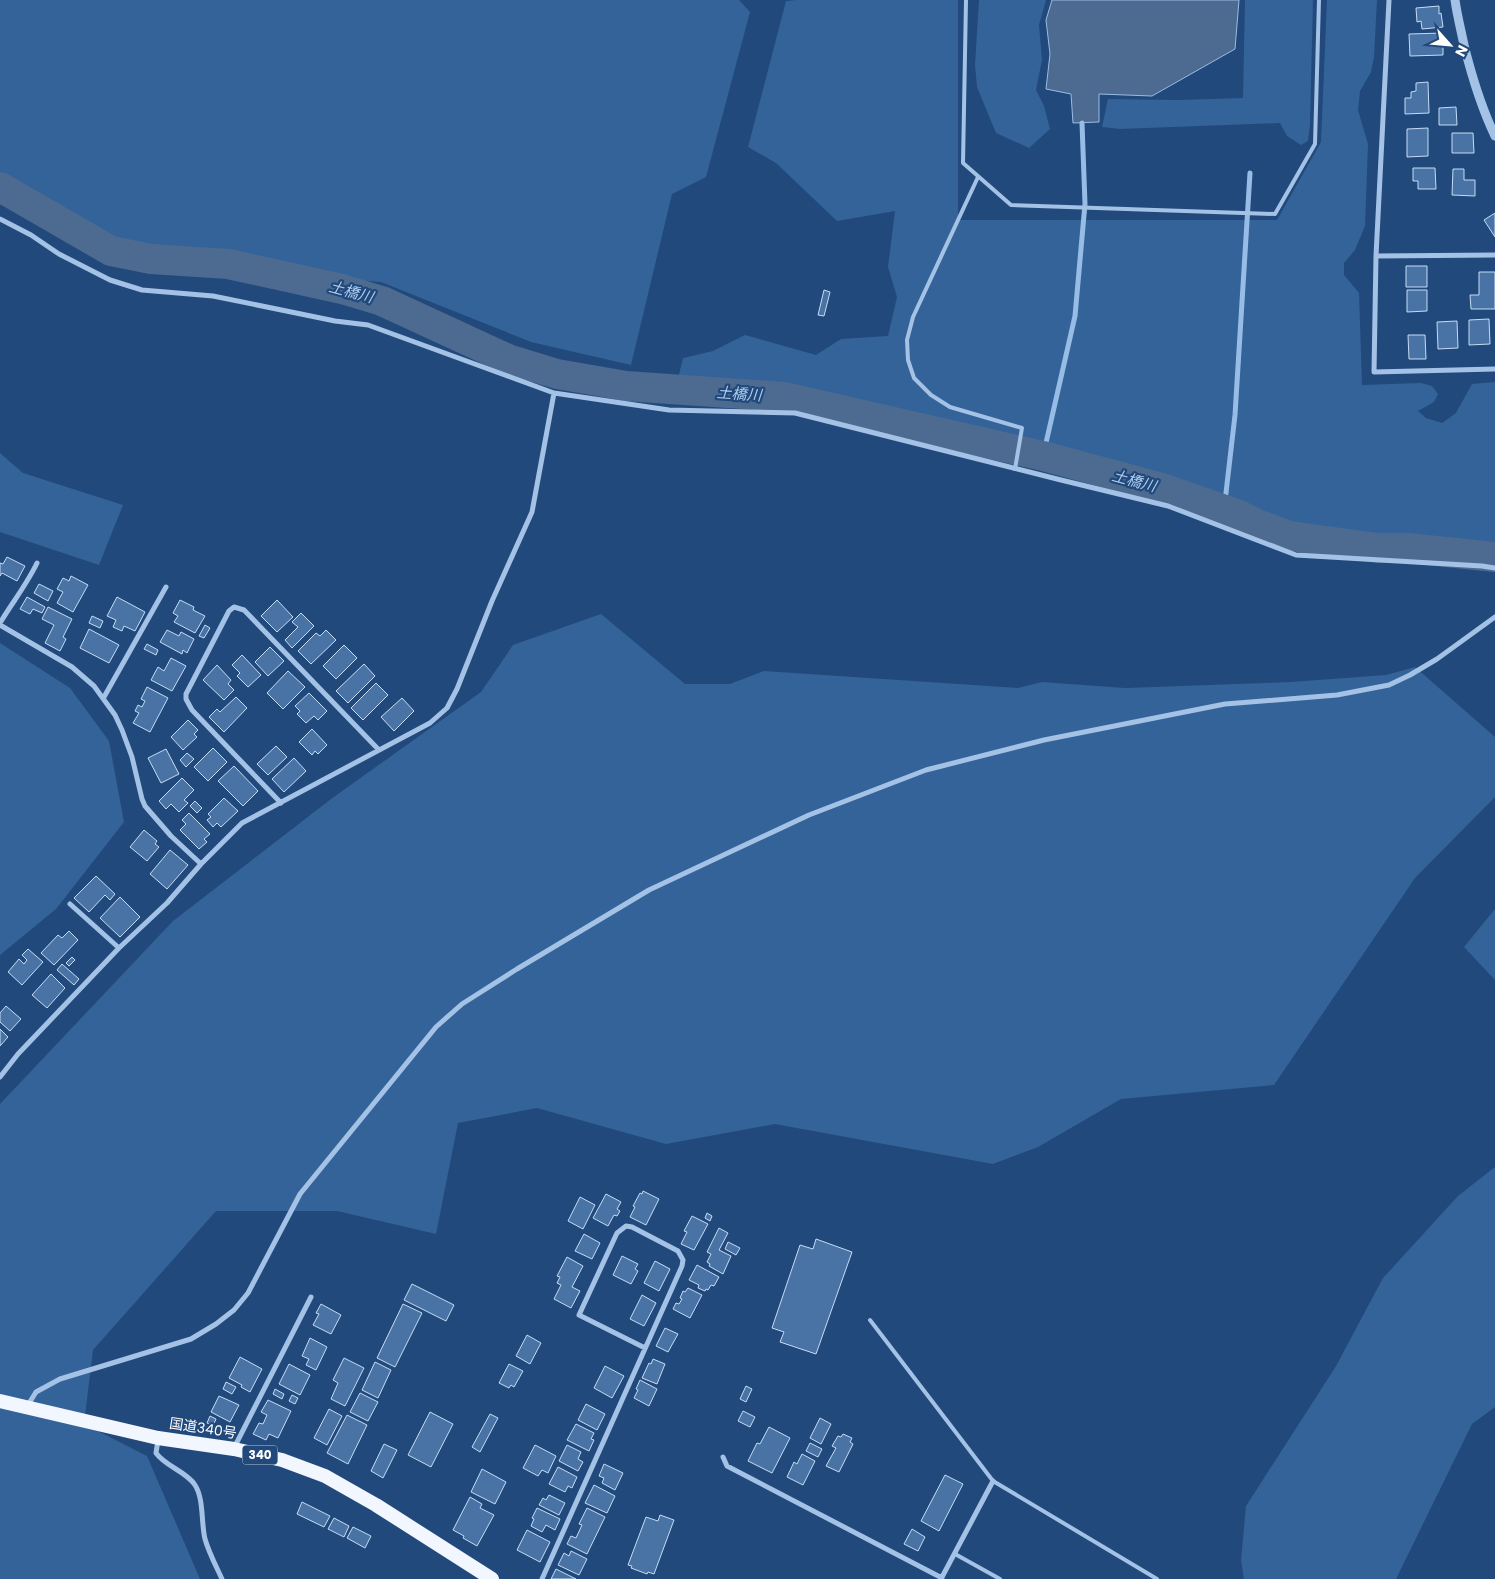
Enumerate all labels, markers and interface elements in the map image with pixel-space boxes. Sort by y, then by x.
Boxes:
north arrow [1425,20,1475,70]
text: N [1450,42,1473,60]
water label: 土橋川 [327,276,378,308]
water label: 土橋川 [716,381,764,406]
water label: 土橋川 [1110,465,1161,497]
street label: 国道340号 [168,1413,238,1443]
road number: 340 [242,1446,278,1464]

